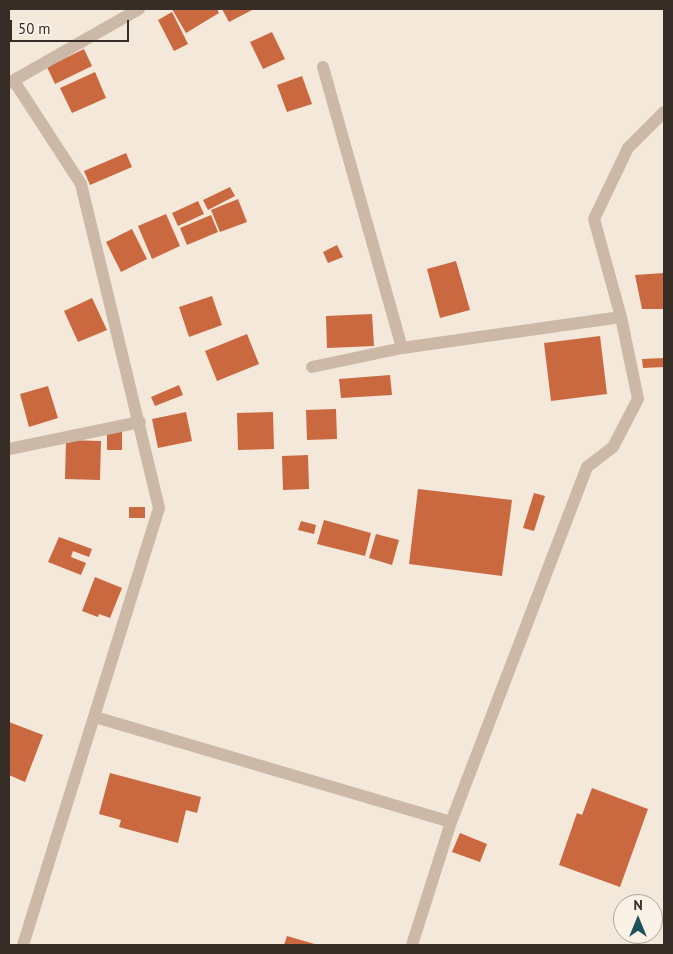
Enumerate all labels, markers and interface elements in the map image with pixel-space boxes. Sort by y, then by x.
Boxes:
scale bar [12,10,131,42]
text: 50 m [18,19,51,38]
north arrow [613,894,663,944]
text: N [633,896,643,914]

